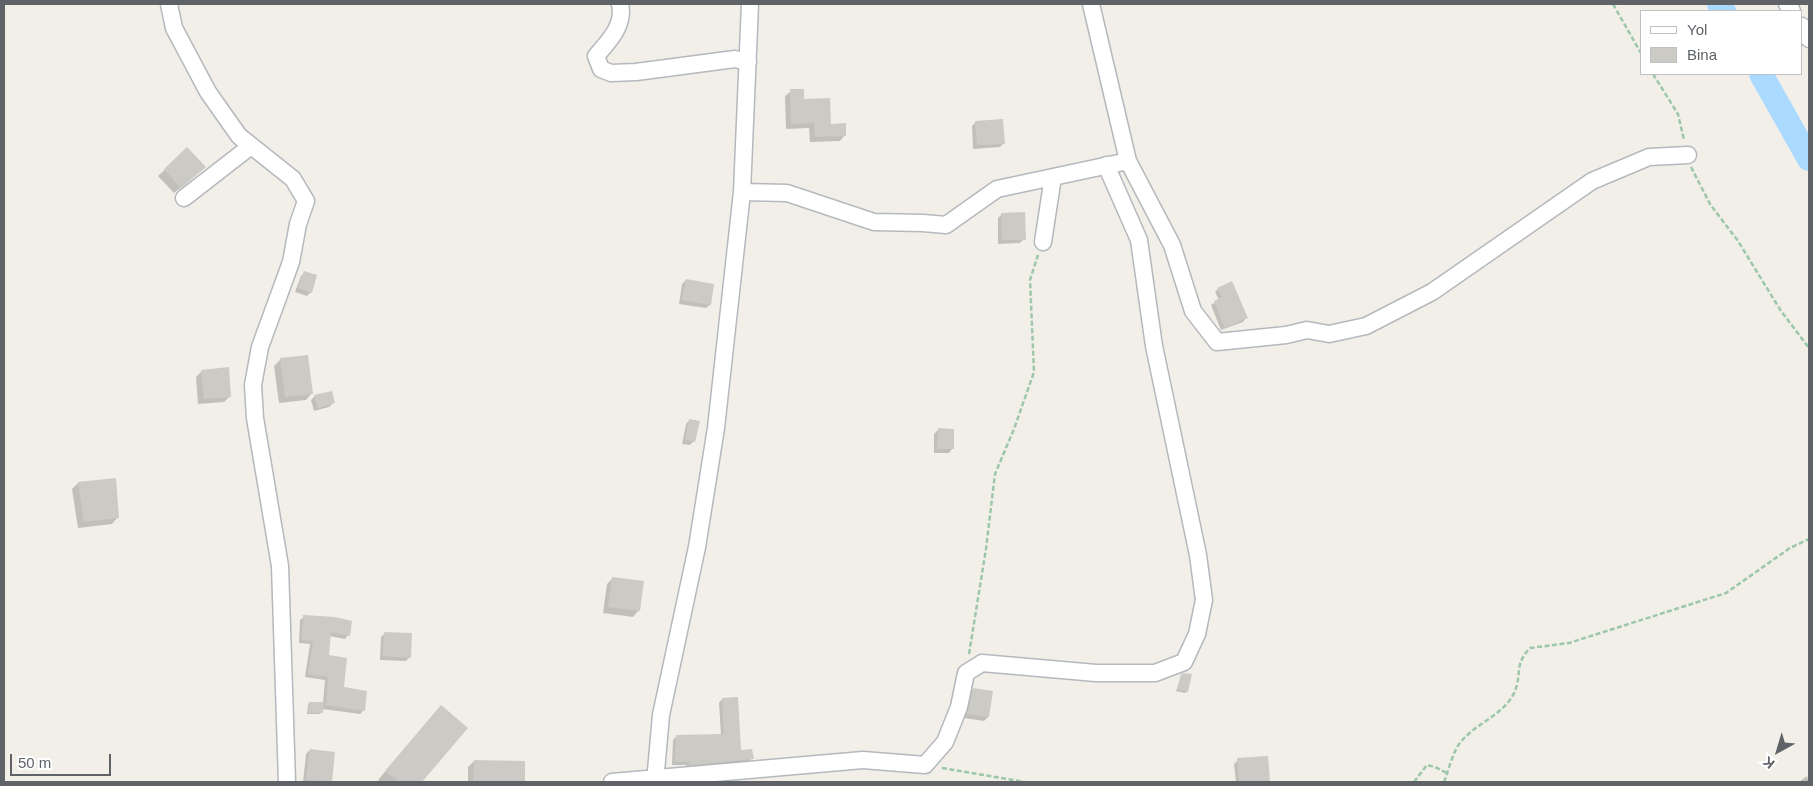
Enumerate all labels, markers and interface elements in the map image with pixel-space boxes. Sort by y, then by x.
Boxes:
legend [1640,10,1803,75]
text: Yol [1687,21,1707,38]
text: Bina [1687,46,1717,63]
north arrow [1753,726,1803,776]
scale bar [12,744,114,776]
text: K [1760,753,1778,772]
text: 50 m [18,754,51,771]

